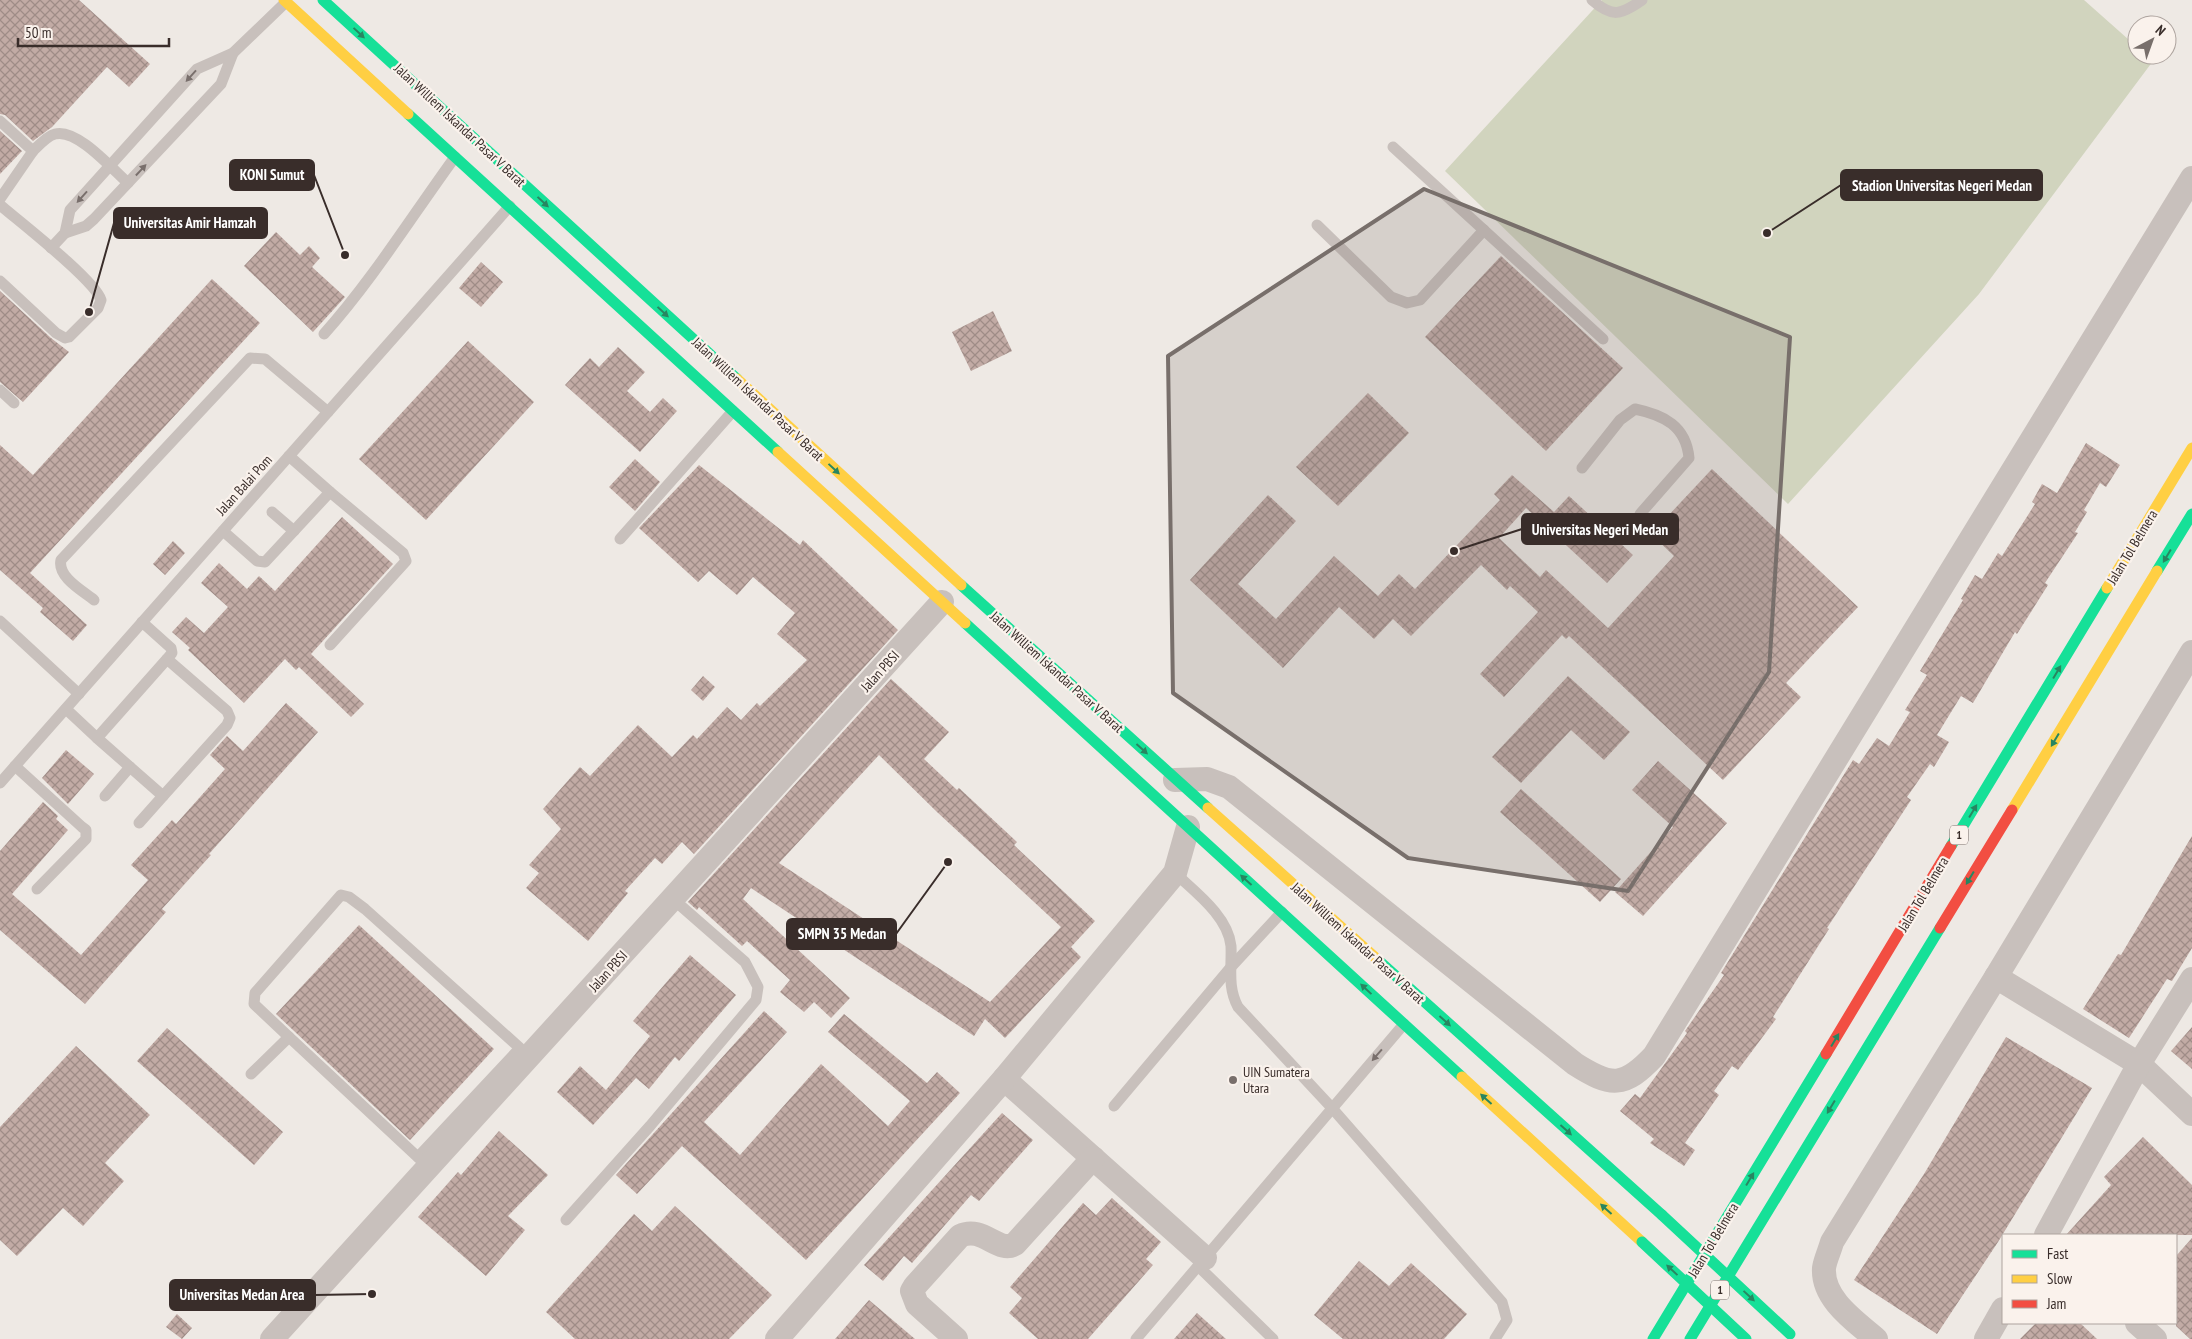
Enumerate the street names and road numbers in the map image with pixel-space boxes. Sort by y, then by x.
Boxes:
street label: Jalan Williem Iskandar Pasar V Barat [390,59,530,191]
street label: Jalan Williem Iskandar Pasar V Barat [688,333,828,465]
street label: Jalan Balai Pom [212,451,276,520]
street label: Jalan Tol Belmera [2102,507,2161,588]
street label: Jalan Williem Iskandar Pasar V Barat [986,607,1127,737]
street label: Jalan PBSI [856,647,903,696]
road number: 1 [1950,826,1968,844]
street label: Jalan Tol Belmera [1893,854,1952,935]
street label: Jalan Williem Iskandar Pasar V Barat [1287,878,1428,1008]
street label: Jalan PBSI [584,947,631,996]
street label: Jalan Tol Belmera [1683,1200,1742,1281]
road number: 1 [1711,1280,1729,1300]

